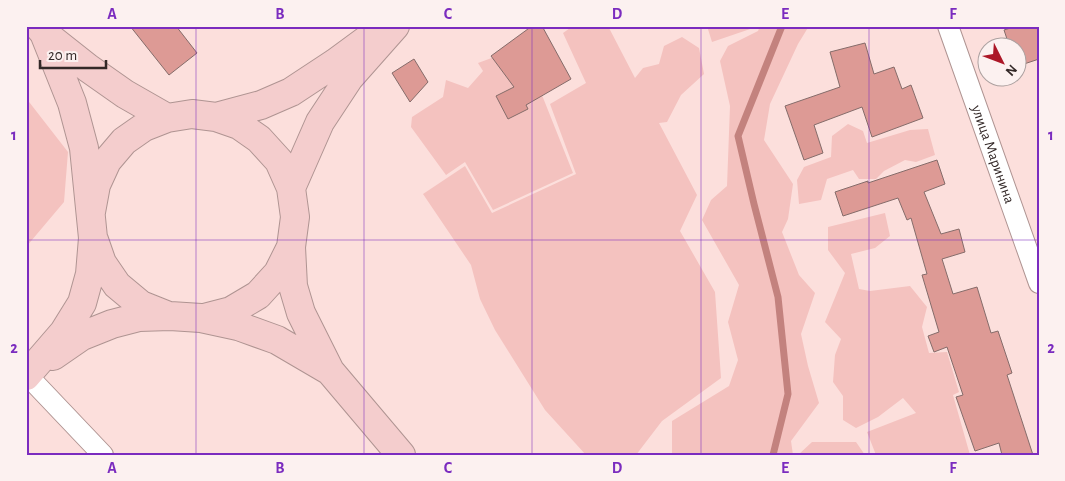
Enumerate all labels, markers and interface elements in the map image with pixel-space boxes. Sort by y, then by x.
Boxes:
text: A [107,6,117,22]
text: B [275,6,285,22]
text: C [444,6,453,22]
text: D [612,6,623,22]
text: E [781,6,789,22]
text: F [949,6,957,22]
scale bar [40,38,106,70]
north arrow [978,38,1028,88]
text: 20 m [48,48,77,63]
text: N [1002,62,1019,78]
street label: улица Маринина [969,102,1018,205]
text: 1 [11,127,17,143]
text: 1 [1048,127,1054,143]
text: 2 [10,340,18,356]
text: 2 [1047,340,1055,356]
text: A [107,460,117,476]
text: B [275,460,285,476]
text: C [444,460,453,476]
text: D [612,460,623,476]
text: E [781,460,789,476]
text: F [949,460,957,476]

